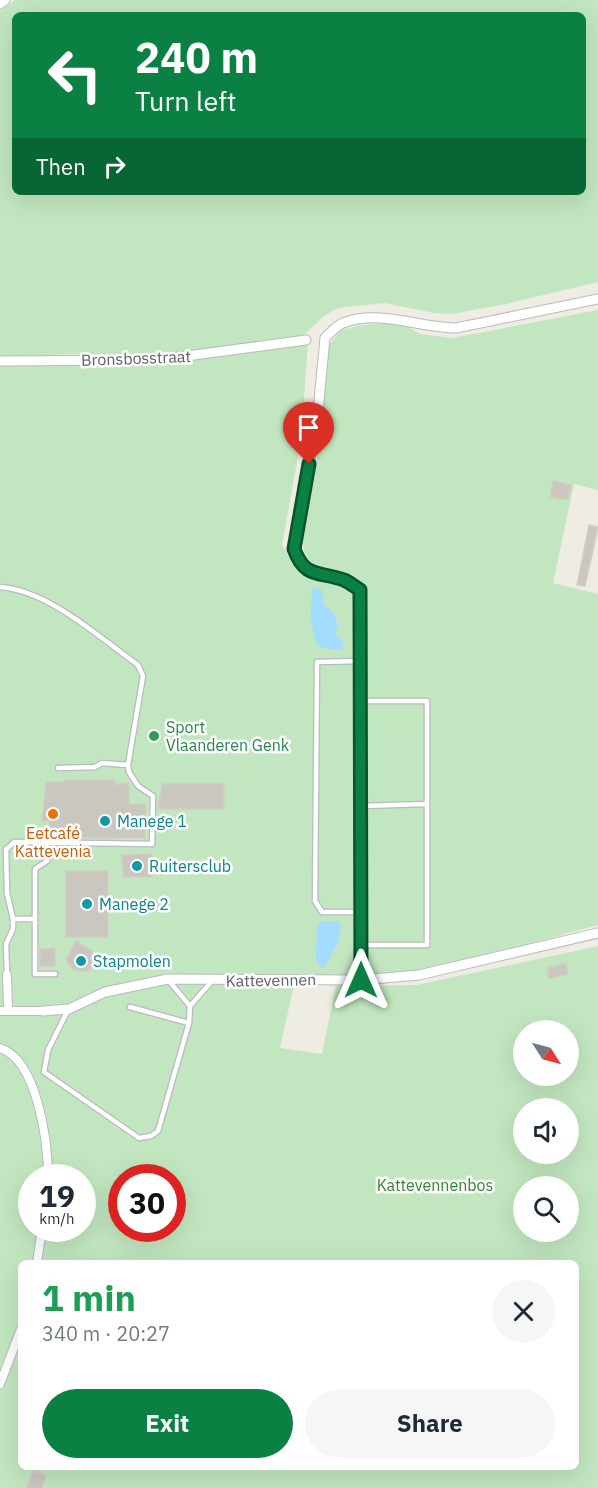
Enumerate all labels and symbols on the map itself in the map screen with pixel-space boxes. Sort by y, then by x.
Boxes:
street label: Bronsbosstraat [81,346,191,370]
pin [283,402,334,464]
place label: Sport Vlaanderen Genk [166,717,290,755]
marker: Sport Vlaanderen Genk [147,729,161,743]
marker: Eetcafé Kattevenia [46,807,60,821]
place label: Manege 1 [117,811,187,831]
marker: Manege 1 [98,814,112,828]
place label: Eetcafé Kattevenia [15,823,92,861]
place label: Ruitersclub [149,856,231,876]
marker: Ruitersclub [130,859,144,873]
place label: Manege 2 [99,894,169,914]
marker: Manege 2 [80,897,94,911]
position arrow [329,948,393,1012]
place label: Stapmolen [93,951,171,971]
marker: Stapmolen [74,954,88,968]
street label: Kattevennen [225,969,317,991]
north arrow [513,1020,579,1086]
speed limit sign: 30 [108,1164,186,1242]
park label: Kattevennenbos [377,1175,493,1195]

